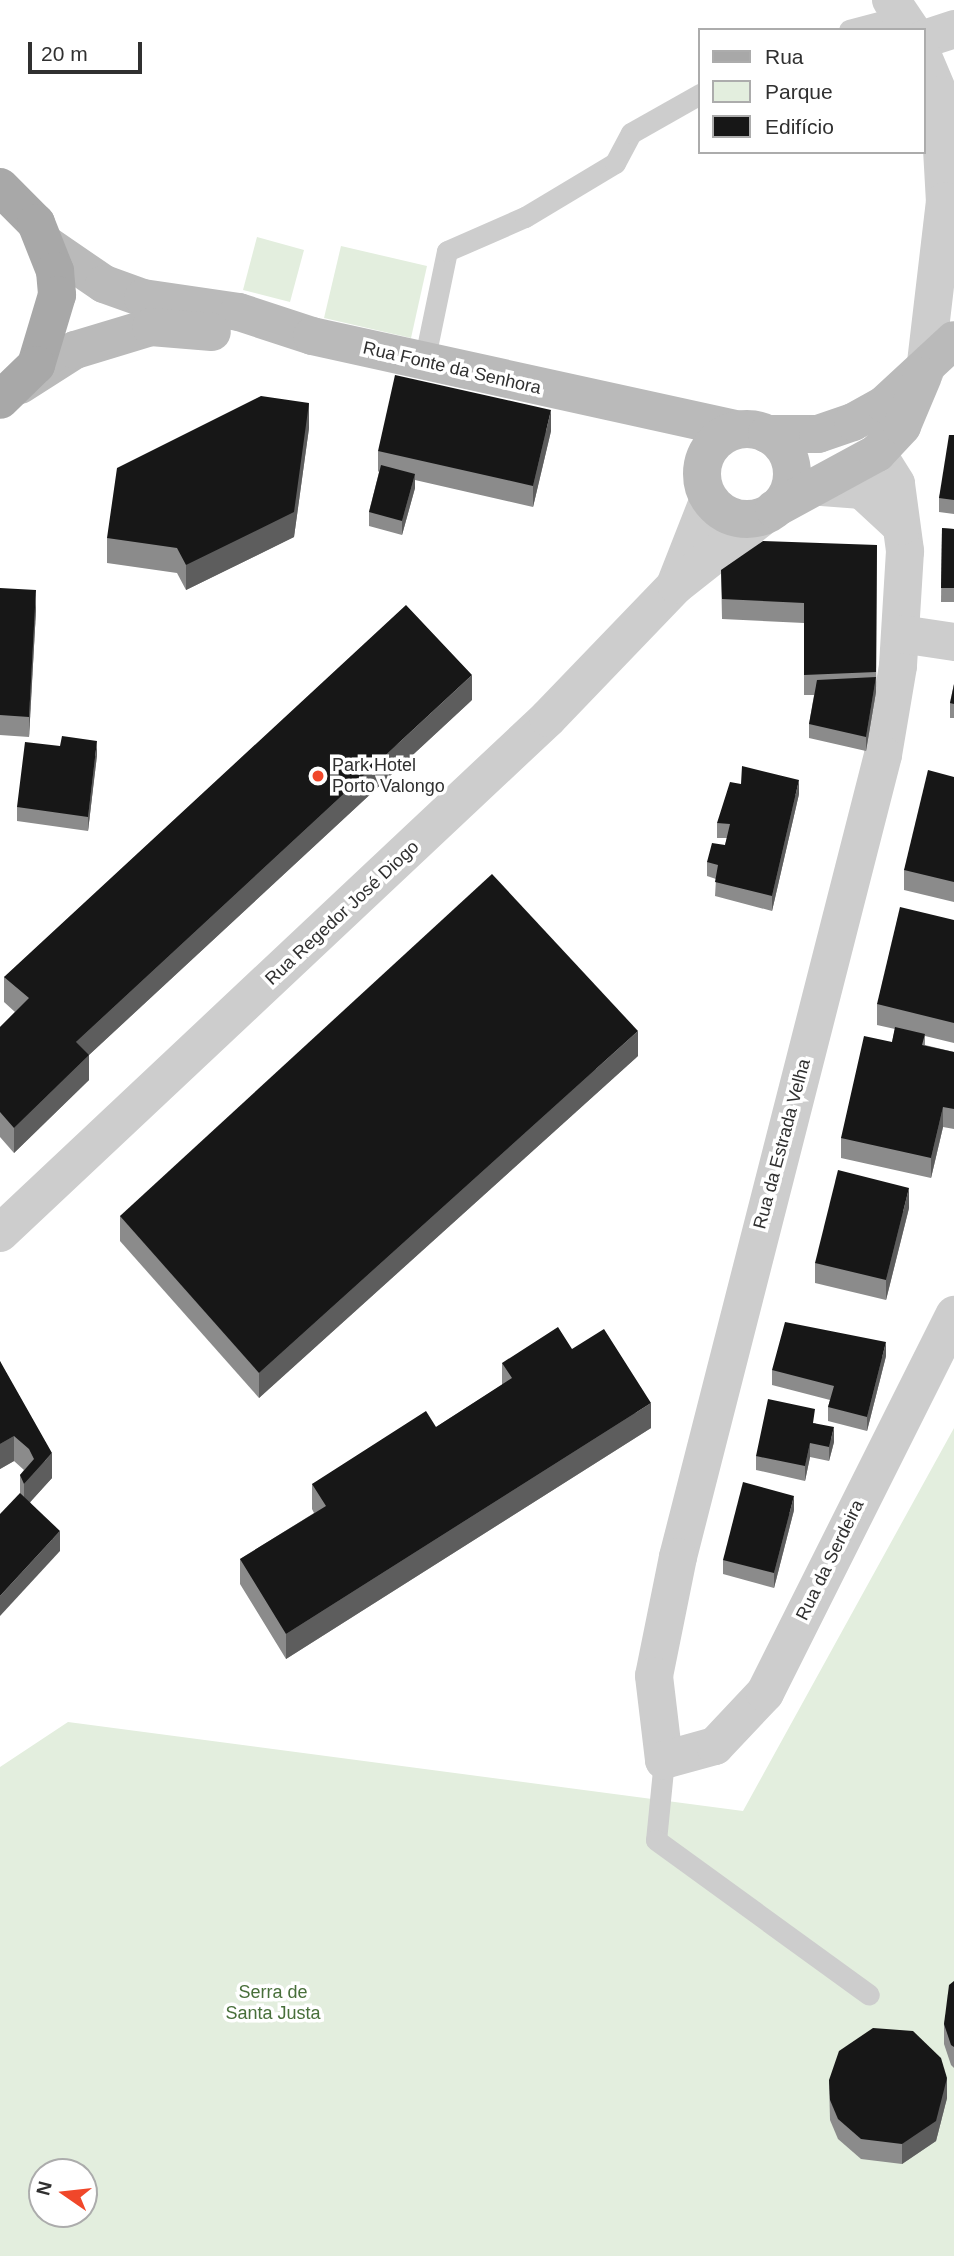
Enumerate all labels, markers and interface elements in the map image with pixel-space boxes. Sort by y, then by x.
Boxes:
scale bar [32,28,145,72]
legend [698,28,926,154]
text: 20 m [41,42,88,65]
text: Rua [765,45,804,68]
text: Parque [765,80,833,103]
text: Edifício [765,115,834,138]
street label: Rua Fonte da Senhora [361,337,543,399]
place label: Park Hotel Porto Valongo [332,755,445,798]
marker: Park Hotel Porto Valongo [310,768,326,784]
street label: Rua Regedor José Diogo [261,836,423,990]
street label: Rua da Estrada Velha [749,1057,815,1231]
street label: Rua da Serdeira [792,1496,868,1624]
park label: Serra de Santa Justa [225,1982,321,2024]
north arrow [28,2158,98,2228]
text: N [32,2179,56,2197]

